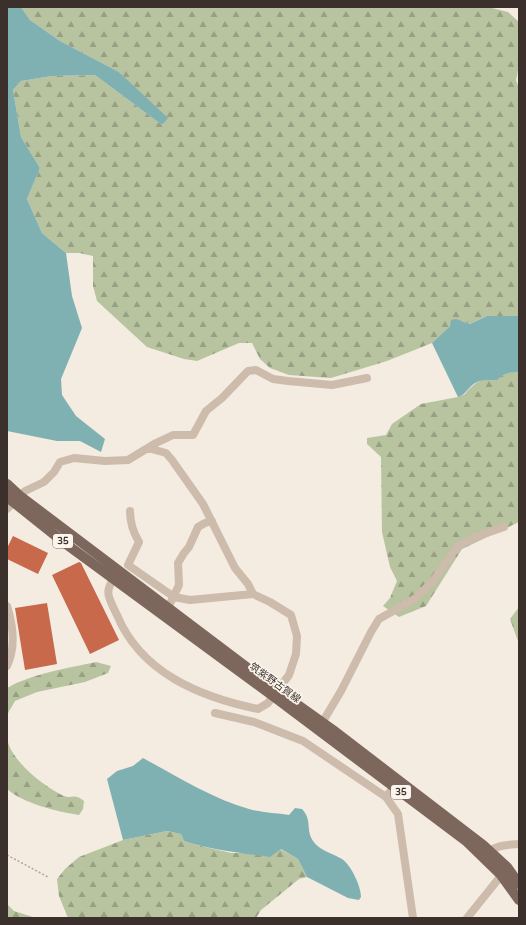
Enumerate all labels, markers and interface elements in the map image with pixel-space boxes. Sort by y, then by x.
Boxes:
road number: 35 [53,534,73,548]
street label: 筑紫野古賀線 [247,661,303,705]
road number: 35 [391,785,411,799]

